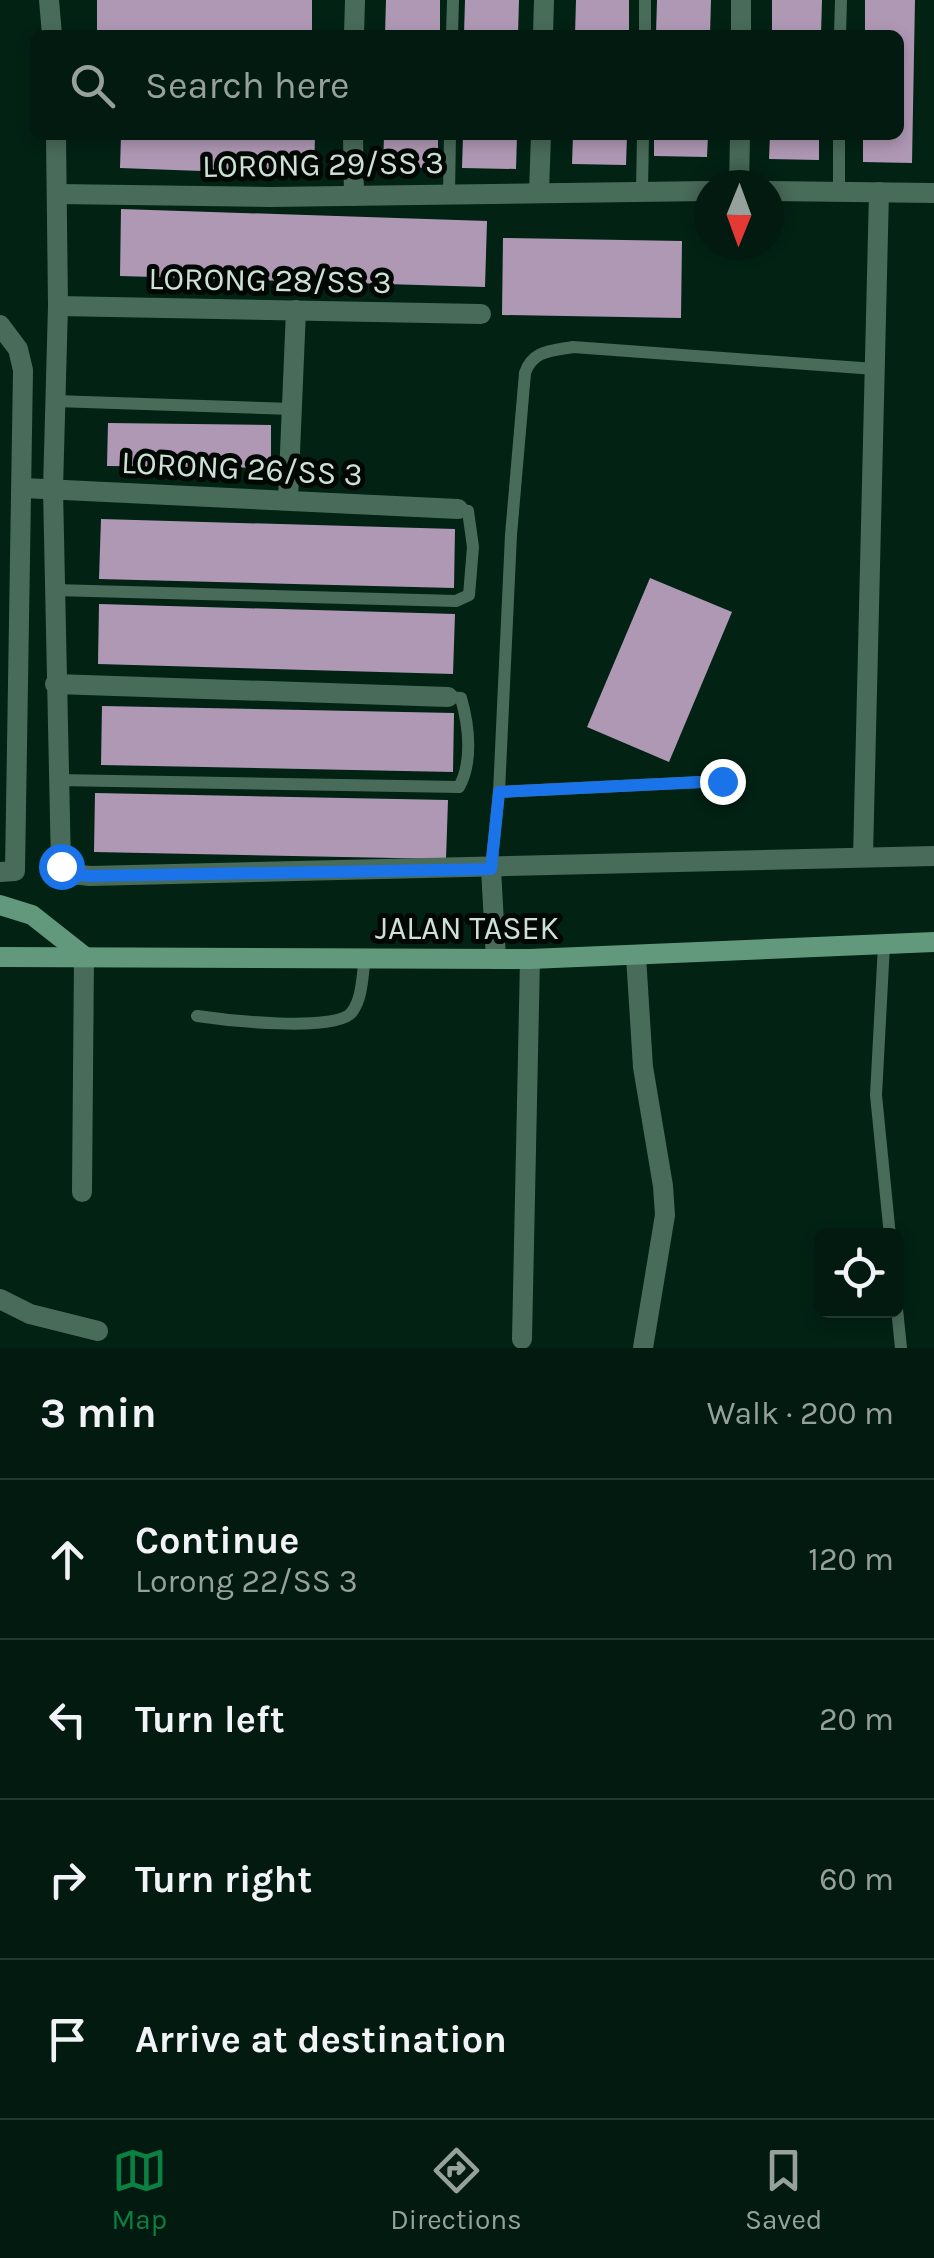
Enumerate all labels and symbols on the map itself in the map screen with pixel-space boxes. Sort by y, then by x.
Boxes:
street label: LORONG 29/SS 3 [202,144,444,185]
north arrow [694,170,784,260]
street label: LORONG 28/SS 3 [148,260,392,301]
street label: LORONG 26/SS 3 [120,444,364,493]
route end [700,759,746,805]
route start [39,844,85,890]
street label: JALAN TASEK [375,910,559,947]

